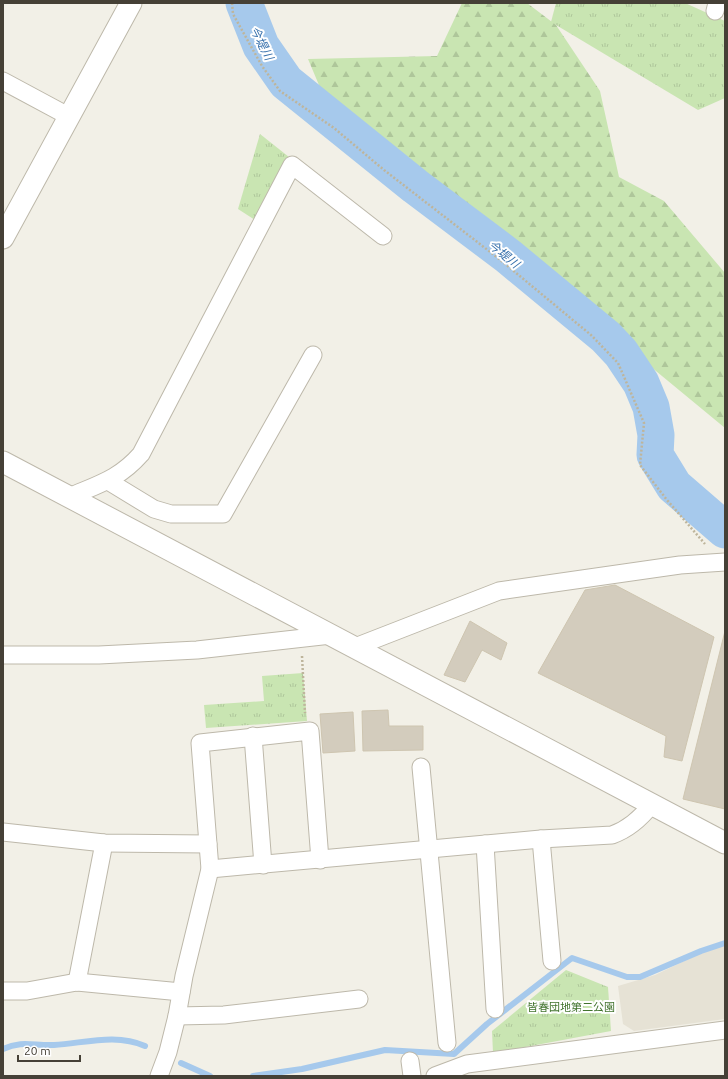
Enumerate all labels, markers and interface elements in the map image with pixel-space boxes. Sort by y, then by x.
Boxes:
water label: 今堤川 [248,24,277,64]
water label: 今堤川 [486,238,524,272]
park label: 皆春団地第二公園 [527,1001,615,1013]
scale bar [18,1037,80,1063]
text: 20 m [24,1044,51,1057]

